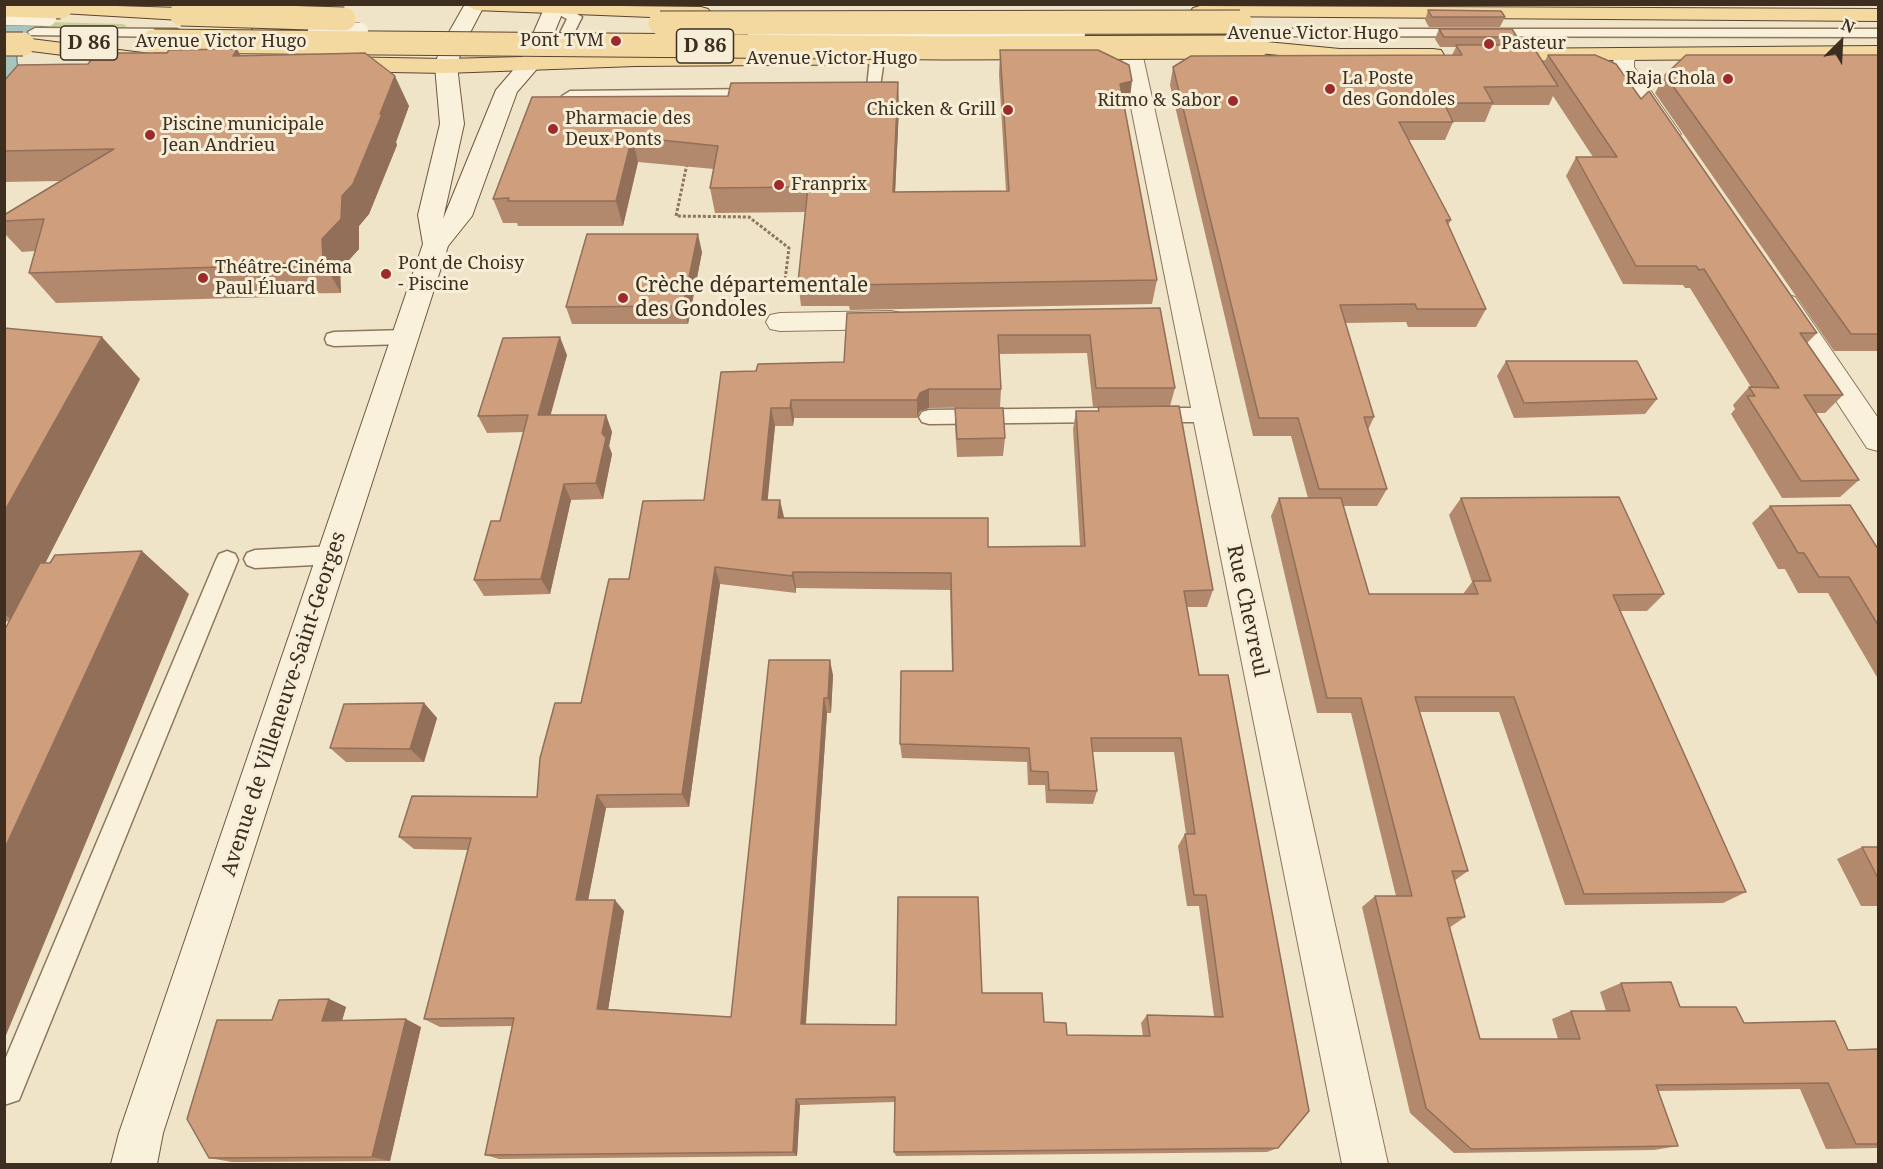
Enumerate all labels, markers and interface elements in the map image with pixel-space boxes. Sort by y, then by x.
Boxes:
north arrow [1811,12,1871,72]
text: N [1838,13,1859,38]
street label: Avenue Victor Hugo [1227,23,1399,45]
road number: D 86 [60,26,118,60]
road number: D 86 [676,29,734,63]
place label: Pont TVM [520,30,604,52]
street label: Avenue Victor Hugo [135,31,307,53]
place label: Pasteur [1501,33,1566,55]
marker: Pont TVM [609,34,623,48]
marker: Pasteur [1482,37,1496,51]
street label: Avenue Victor Hugo [746,48,918,70]
place label: La Poste des Gondoles [1342,68,1455,110]
place label: Raja Chola [1625,68,1716,90]
marker: Raja Chola [1721,72,1735,86]
marker: La Poste des Gondoles [1323,82,1337,96]
place label: Ritmo & Sabor [1097,90,1221,112]
marker: Ritmo & Sabor [1226,94,1240,108]
place label: Chicken & Grill [867,99,996,121]
marker: Chicken & Grill [1001,103,1015,117]
place label: Pharmacie des Deux Ponts [565,108,691,150]
place label: Piscine municipale Jean Andrieu [162,114,324,156]
marker: Pharmacie des Deux Ponts [546,122,560,136]
marker: Piscine municipale Jean Andrieu [143,128,157,142]
place label: Franprix [791,174,867,196]
marker: Franprix [772,178,786,192]
place label: Pont de Choisy - Piscine [398,253,524,296]
place label: Théâtre-Cinéma Paul Éluard [215,257,352,300]
marker: Pont de Choisy - Piscine [379,267,393,281]
marker: Théâtre-Cinéma Paul Éluard [196,271,210,285]
place label: Crèche départementale des Gondoles [635,273,868,323]
marker: Crèche départementale des Gondoles [616,291,630,305]
street label: Avenue de Villeneuve-Saint-Georges [216,528,352,880]
street label: Rue Chevreul [1221,543,1273,679]

